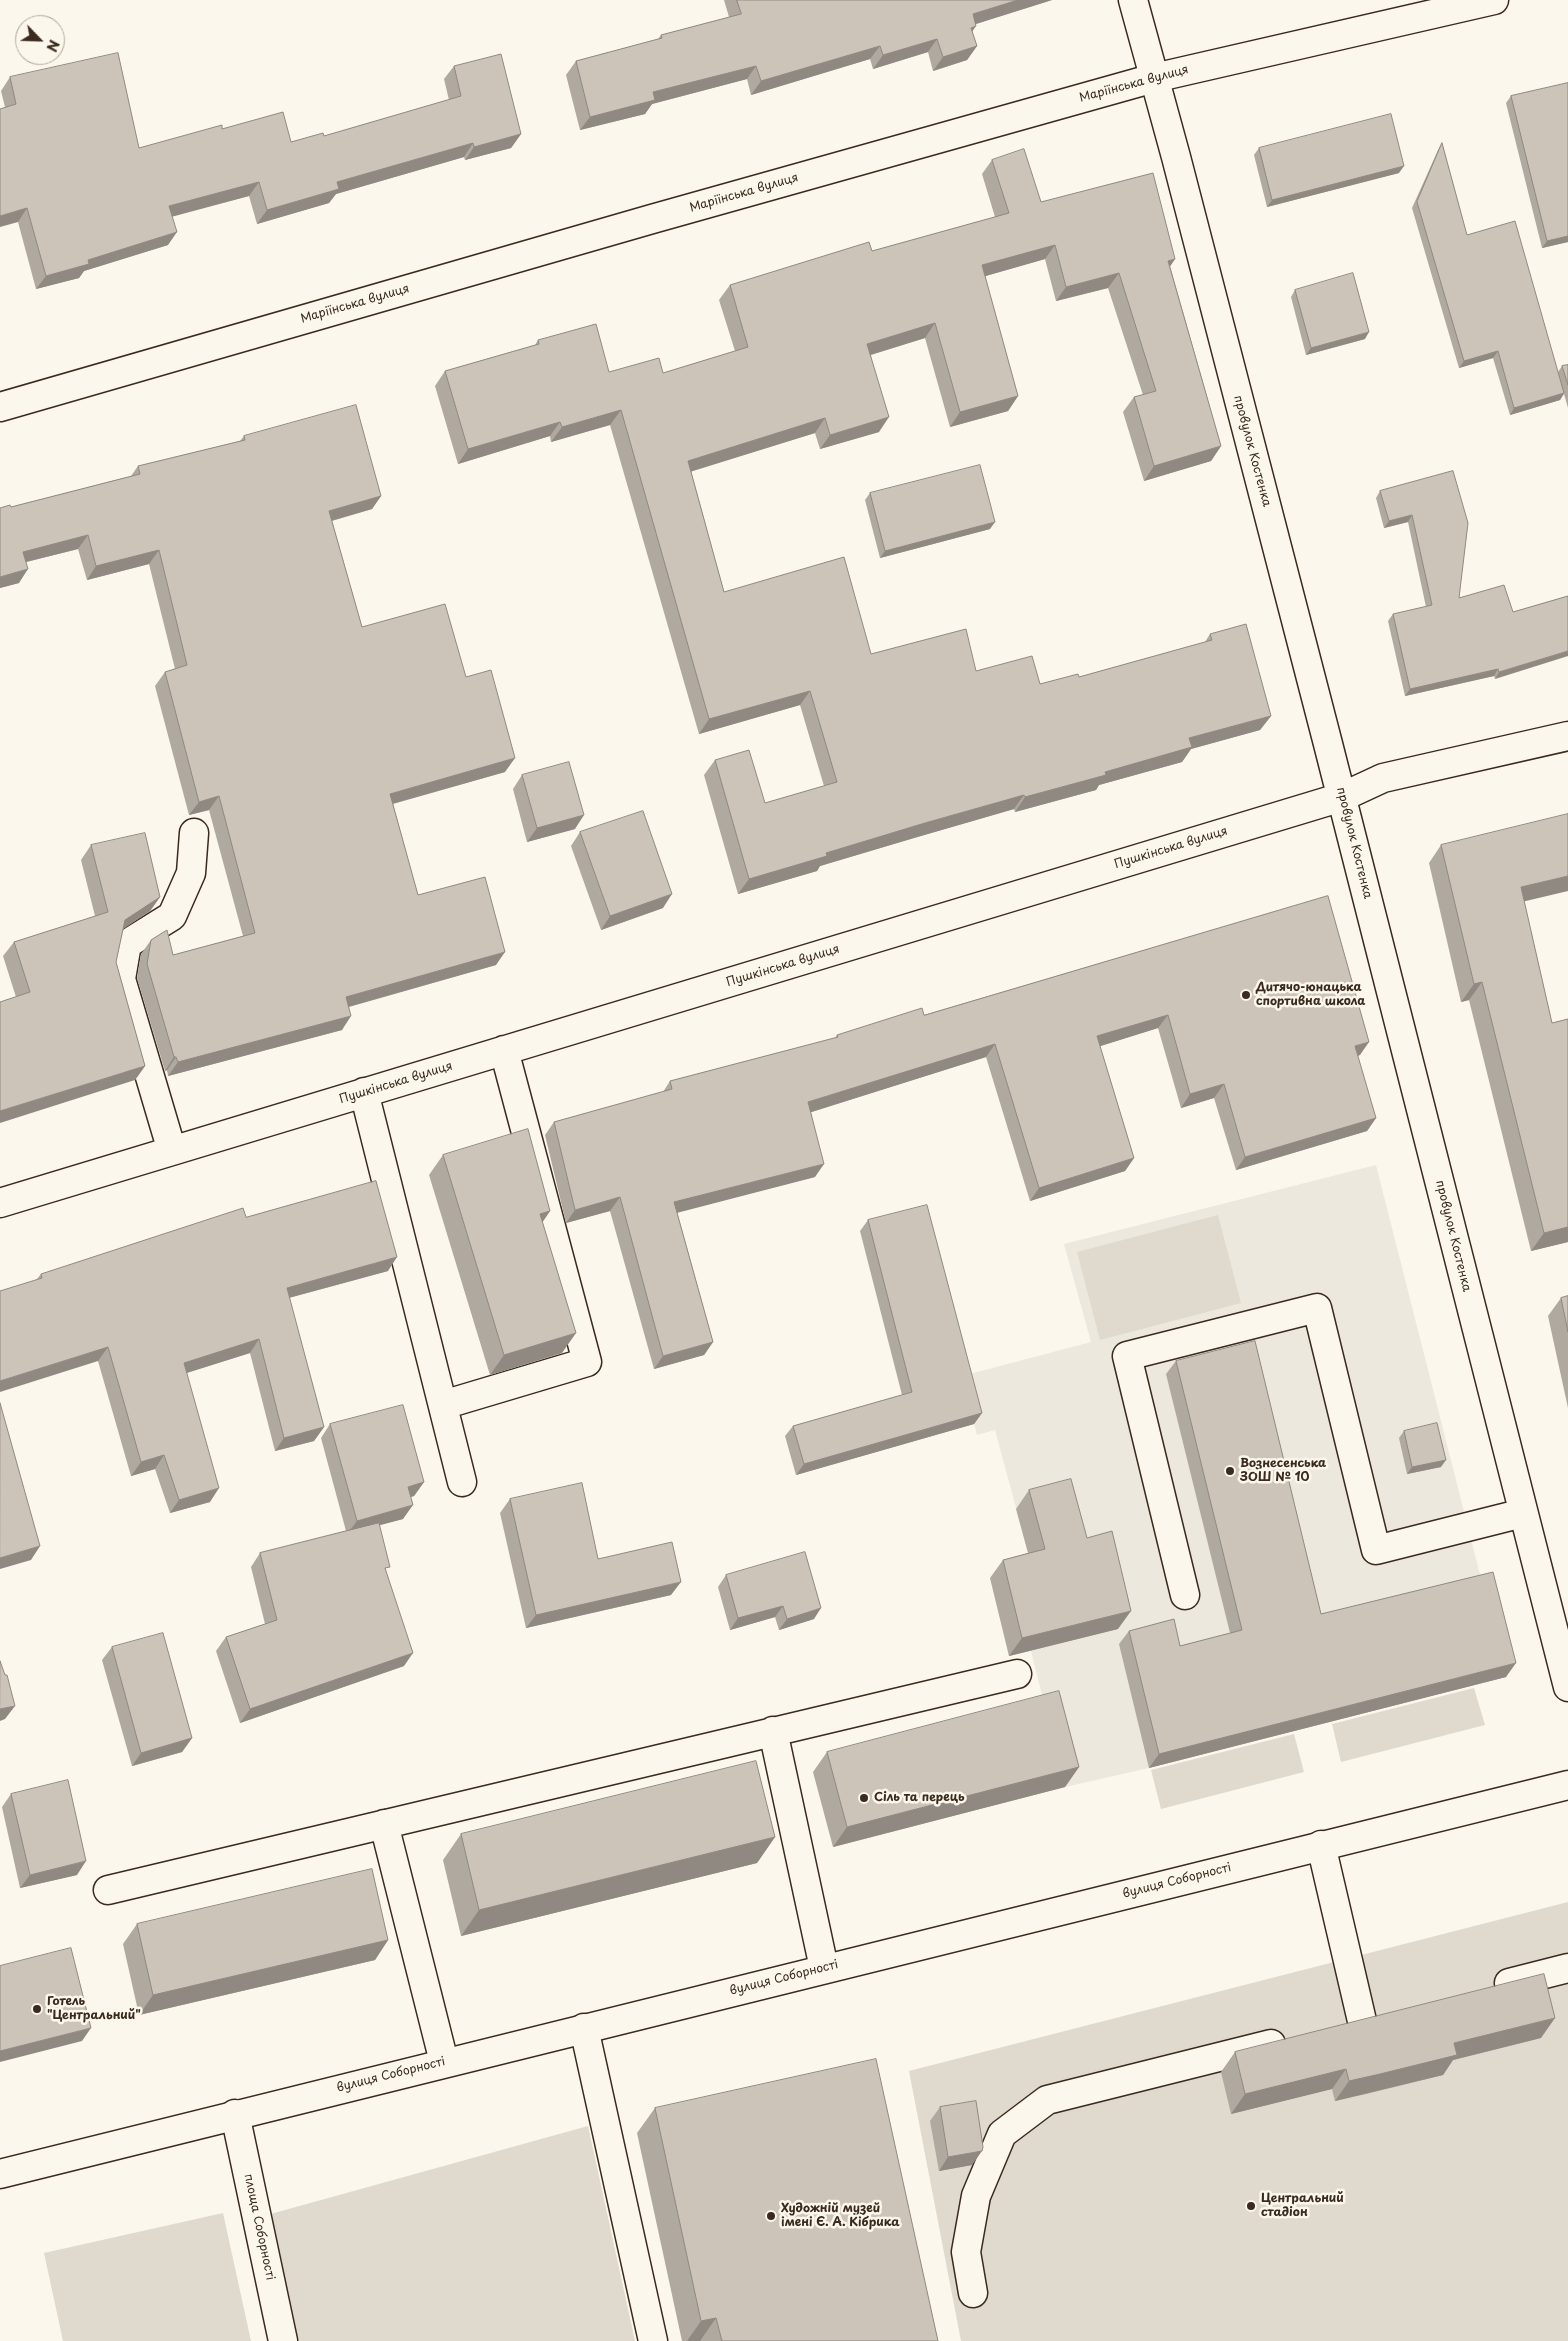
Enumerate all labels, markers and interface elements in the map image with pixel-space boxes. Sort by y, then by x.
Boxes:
north arrow [15,15,65,65]
text: N [41,37,65,55]
street label: Маріїнська вулиця [1078,62,1190,106]
street label: Маріїнська вулиця [688,171,800,215]
street label: Маріїнська вулиця [299,282,411,326]
street label: провулок Костенка [1230,394,1274,508]
street label: провулок Костенка [1333,786,1375,900]
street label: Пушкінська вулиця [1113,824,1229,872]
street label: Пушкінська вулиця [725,942,841,990]
place label: Дитячо-юнацька спортивна школа [1256,981,1365,1009]
marker: Дитячо-юнацька спортивна школа [1240,989,1252,1001]
street label: Пушкінська вулиця [338,1059,454,1107]
street label: провулок Костенка [1432,1179,1474,1293]
place label: Вознесенська ЗОШ № 10 [1240,1457,1326,1485]
marker: Вознесенська ЗОШ № 10 [1224,1465,1236,1477]
place label: Сіль та перець [874,1791,964,1805]
marker: Сіль та перець [858,1792,870,1804]
street label: вулиця Соборності [1121,1861,1233,1901]
street label: вулиця Соборності [728,1958,840,1998]
place label: Готель "Центральний" [47,1995,141,2023]
marker: Готель "Центральний" [31,2003,43,2015]
street label: вулиця Соборності [335,2055,447,2095]
street label: площа Соборності [241,2173,277,2281]
place label: Центральний стадіон [1261,2192,1344,2220]
marker: Центральний стадіон [1245,2200,1257,2212]
place label: Художній музей імені Є. А. Кібрика [781,2202,900,2230]
marker: Художній музей імені Є. А. Кібрика [765,2210,777,2222]

